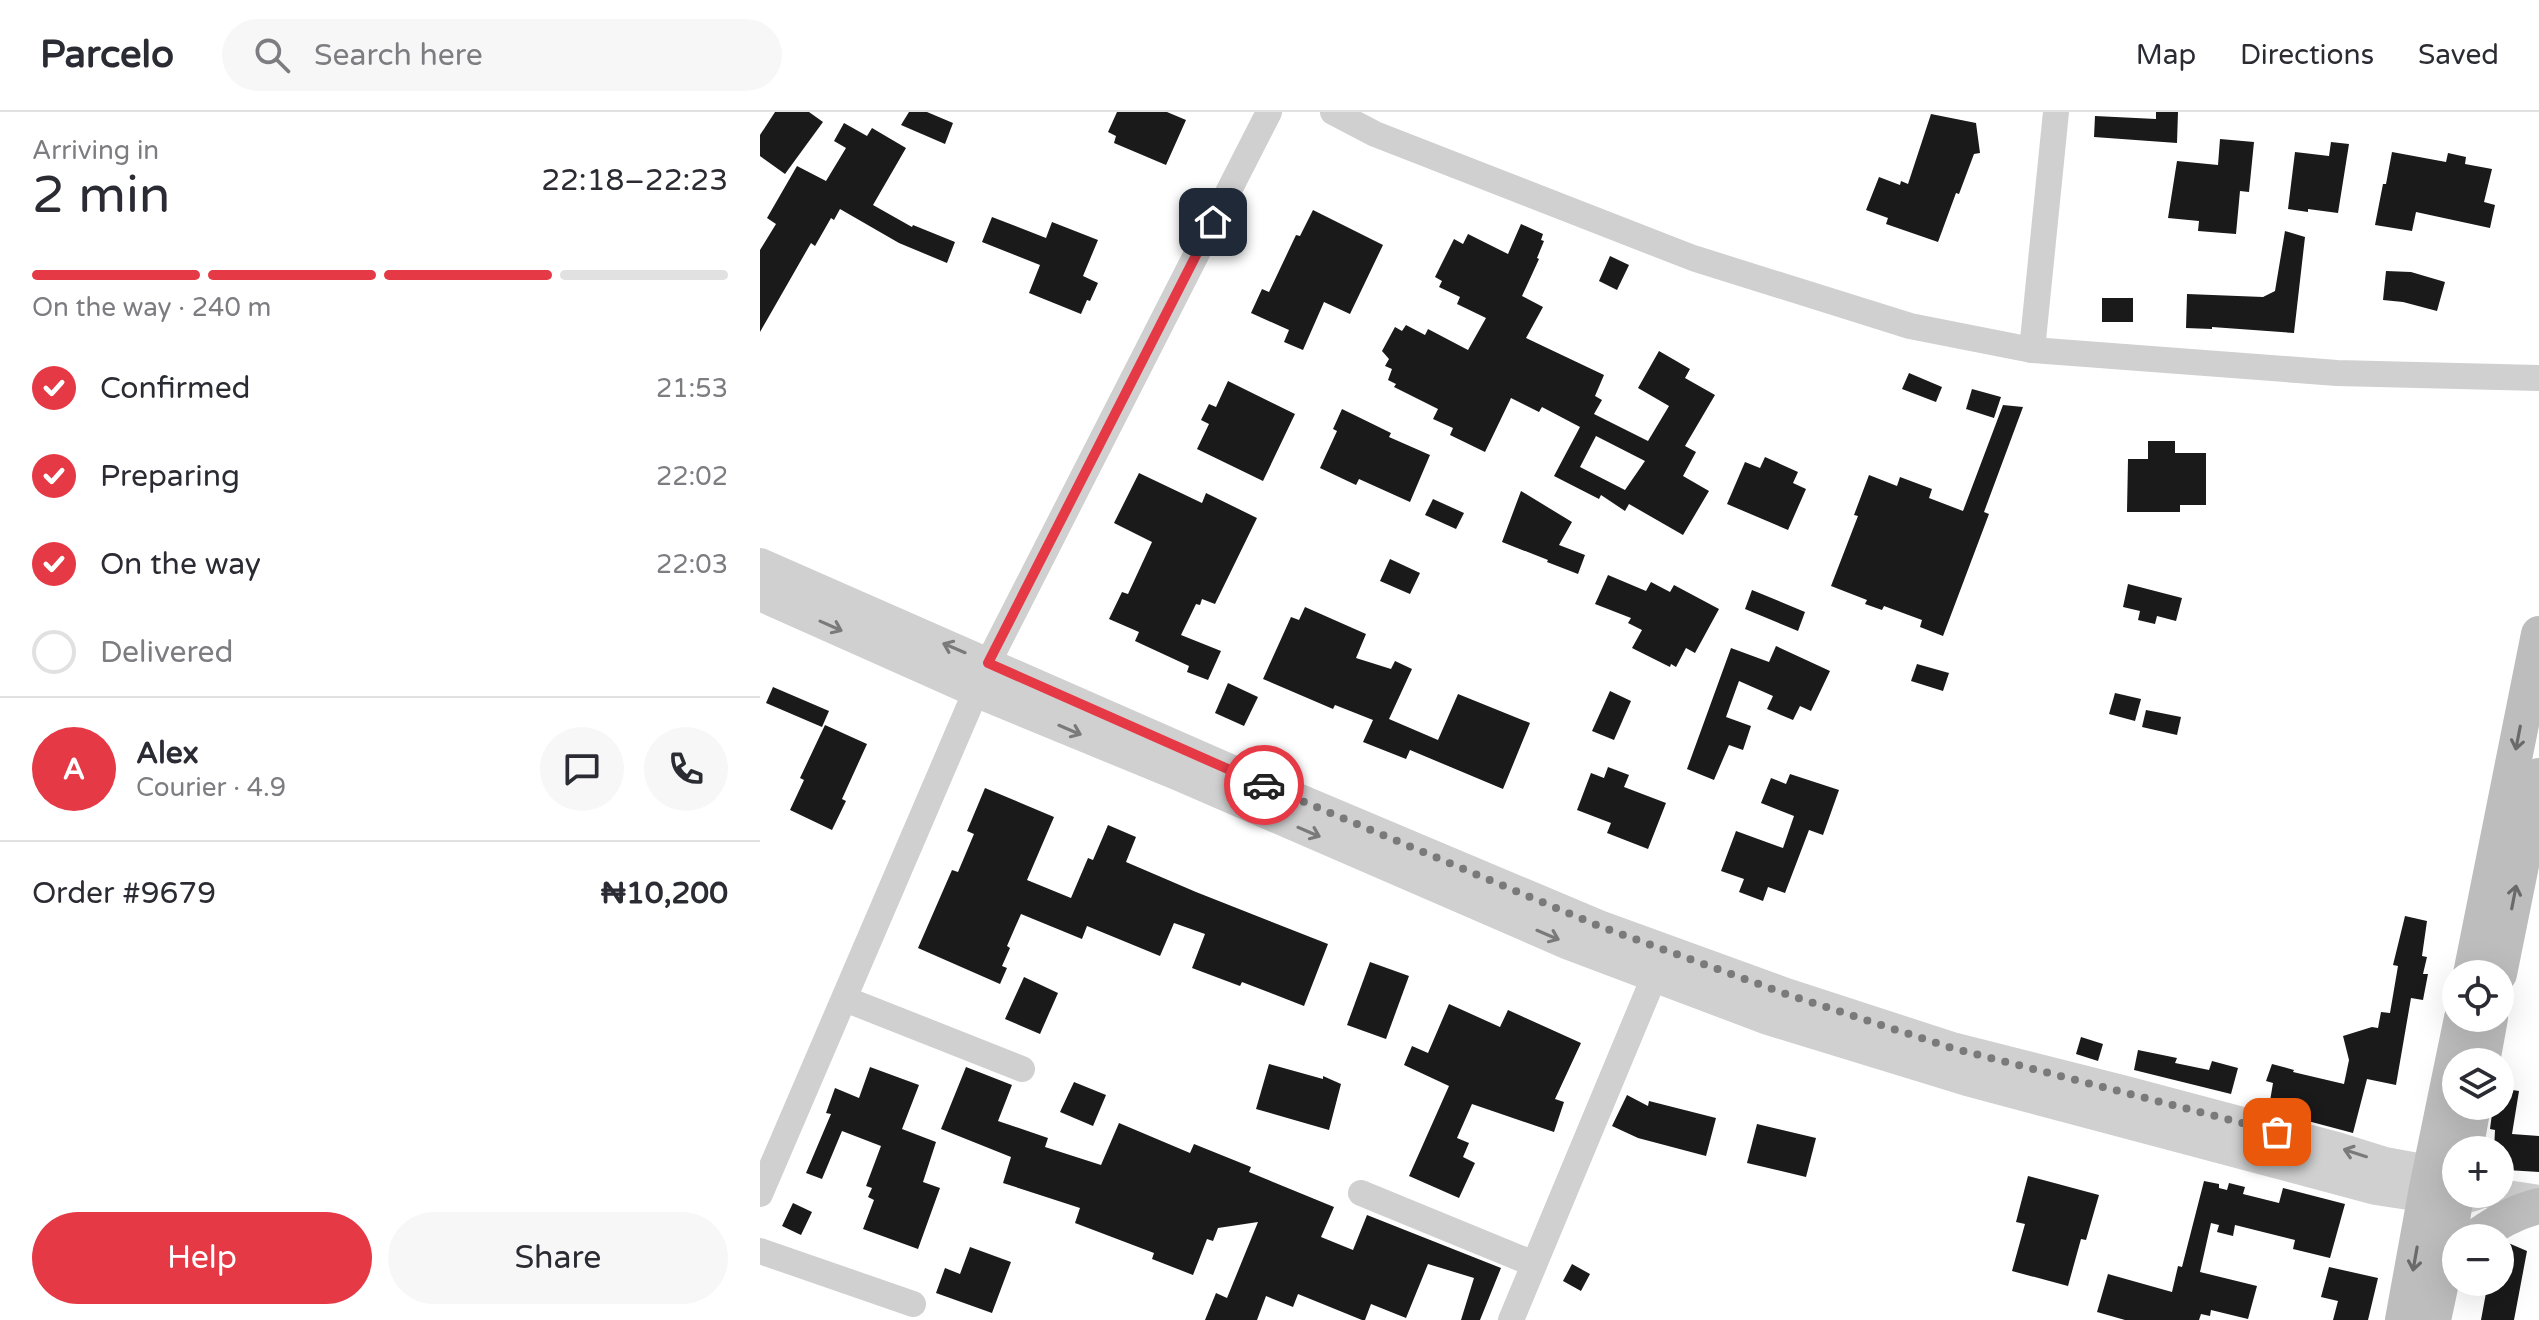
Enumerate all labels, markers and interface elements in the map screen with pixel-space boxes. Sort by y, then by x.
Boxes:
search box [222,19,782,91]
text: Parcelo [40,32,174,78]
icon: search [250,33,294,77]
text: Search here [314,37,483,74]
text: Map [2136,38,2196,72]
text: Directions [2240,38,2374,72]
text: Saved [2418,38,2499,72]
text: Arriving in [32,135,159,166]
text: 22:18–22:23 [541,162,728,199]
text: 2 min [32,164,171,227]
pin [1179,188,1247,256]
icon: home [1191,200,1235,244]
text: On the way · 240 m [32,292,271,323]
icon: check [32,366,76,410]
text: Confirmed [100,370,251,407]
text: 21:53 [656,373,728,404]
icon: check [32,454,76,498]
text: Preparing [100,458,240,495]
text: 22:02 [656,461,728,492]
icon: check [32,542,76,586]
text: On the way [100,546,261,583]
text: 22:03 [656,549,728,580]
one-way arrow [818,620,843,635]
text: Delivered [100,634,234,671]
one-way arrow [942,640,967,655]
one-way arrow [1057,724,1082,738]
one-way arrow [2509,725,2524,750]
button: chat [540,727,624,811]
button: phone [644,727,728,811]
text: Alex [136,735,199,772]
courier [1224,745,1304,825]
text: A [63,751,85,788]
icon: car [1242,763,1286,807]
text: Courier · 4.9 [136,772,286,803]
one-way arrow [1296,825,1321,840]
text: Order #9679 [32,875,216,912]
text: ₦10,200 [601,875,728,912]
one-way arrow [2507,885,2522,911]
one-way arrow [1535,928,1559,943]
map controls [2442,960,2514,1296]
button: locate [2442,960,2514,1032]
button: layers [2442,1048,2514,1120]
pin [2243,1098,2311,1166]
icon: bag [2255,1110,2299,1154]
button: + [2442,1136,2514,1208]
one-way arrow [2342,1145,2368,1160]
button: Help [32,1212,372,1304]
button: Share [388,1212,728,1304]
button: − [2442,1224,2514,1296]
one-way arrow [2406,1246,2421,1272]

